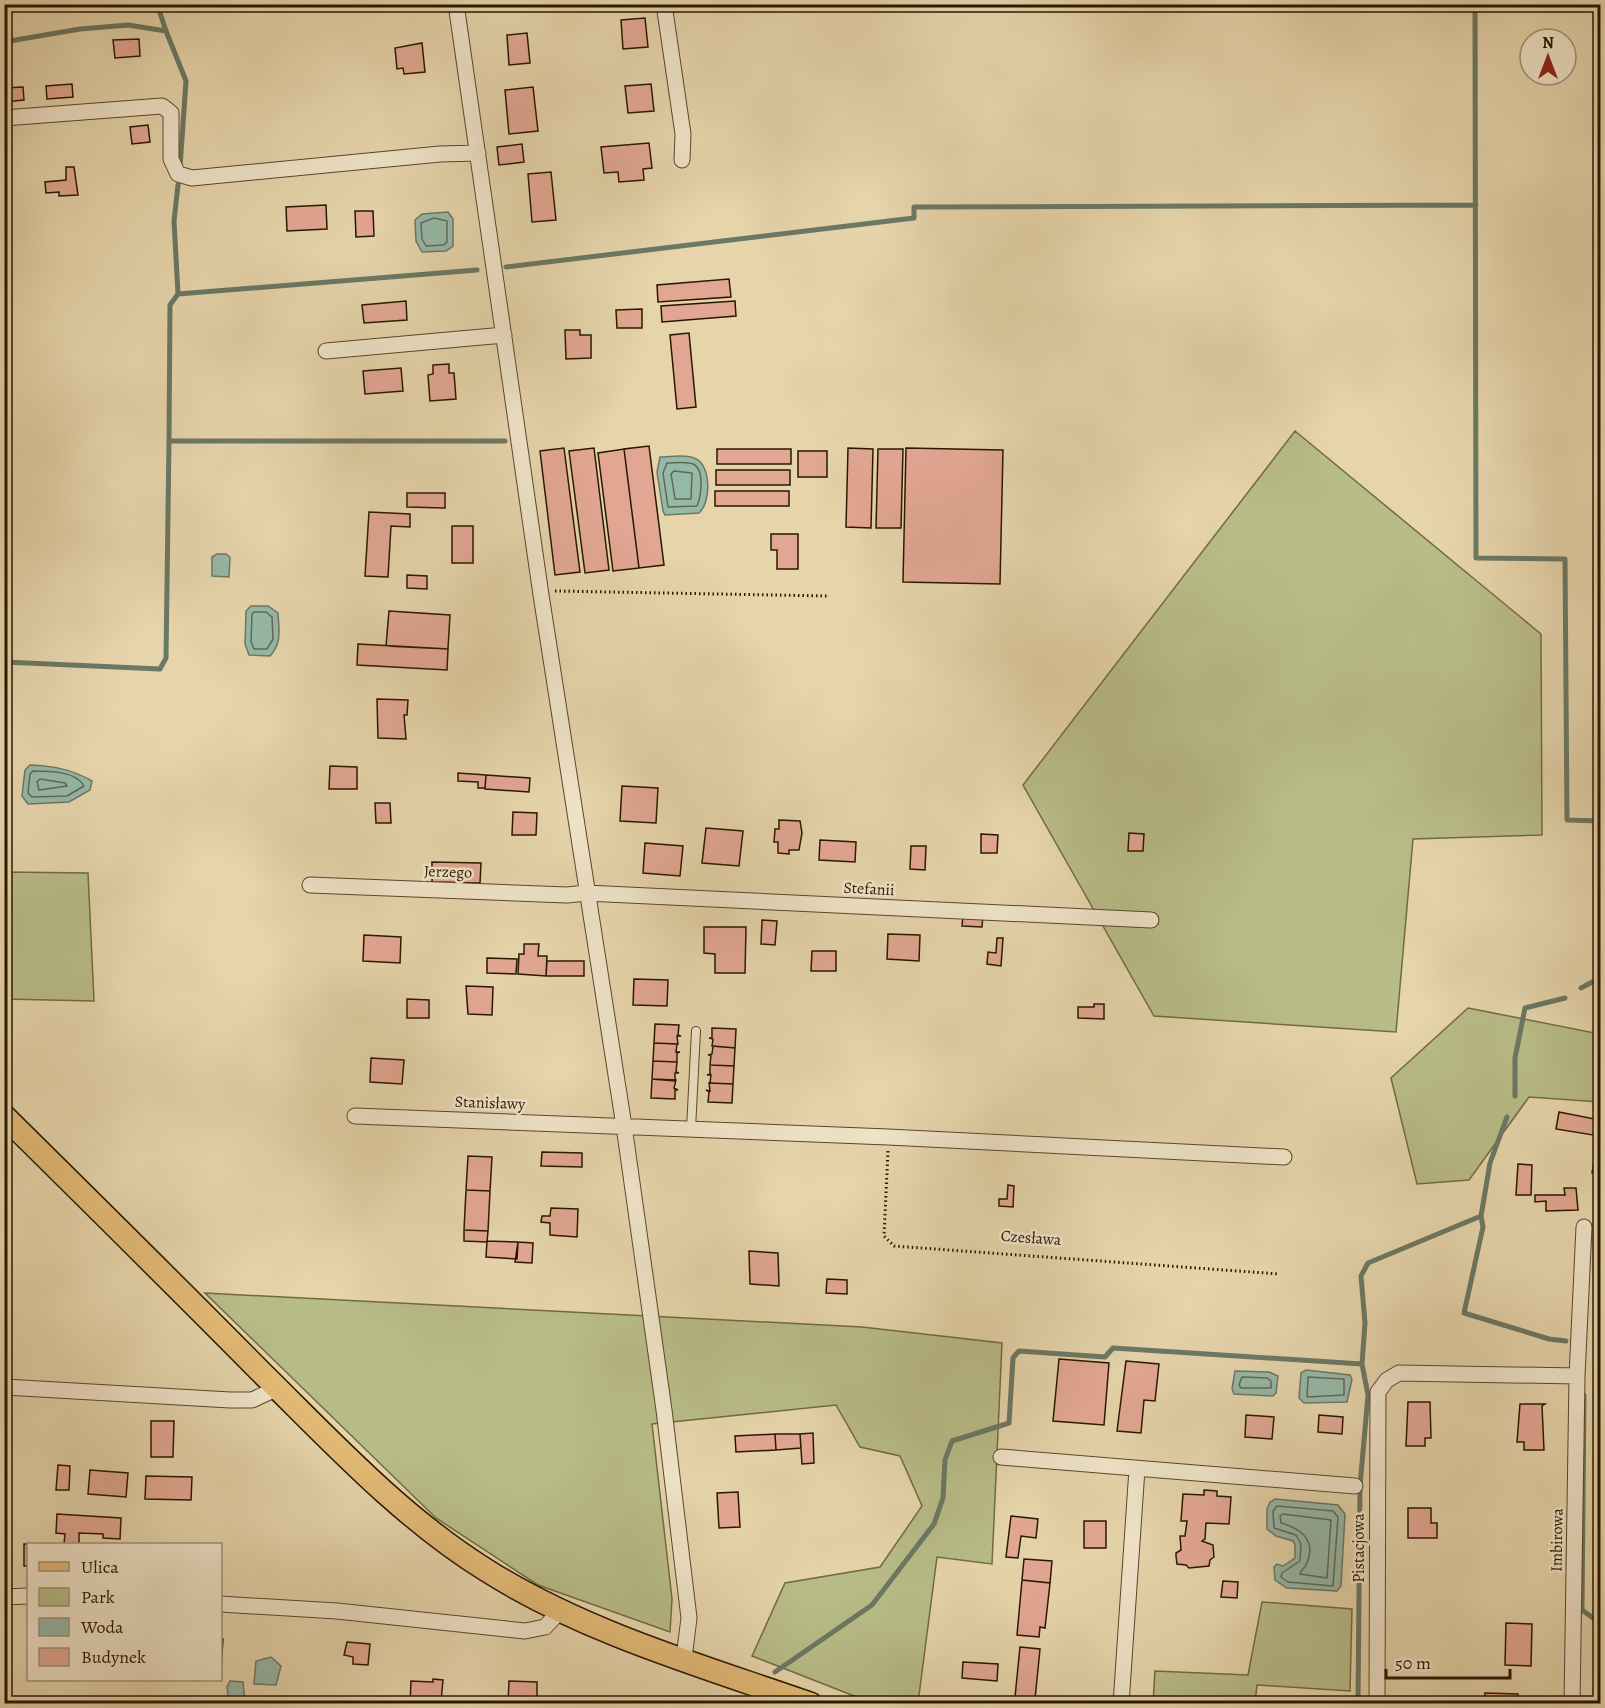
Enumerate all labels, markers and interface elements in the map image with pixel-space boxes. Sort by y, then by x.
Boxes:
north arrow [1518,27,1578,87]
text: N [1542,32,1554,54]
street label: Jerzego [424,860,473,884]
street label: Stefanii [843,877,895,901]
street label: Stanisławy [454,1091,527,1115]
street label: Czesława [1000,1225,1063,1251]
street label: Imbirowa [1545,1507,1569,1572]
street label: Pistacjowa [1348,1513,1370,1583]
legend [27,1543,222,1681]
text: Ulica [81,1555,119,1579]
text: Park [81,1585,115,1609]
text: Woda [80,1615,124,1639]
scale bar [1386,1642,1510,1680]
text: Budynek [81,1645,146,1669]
text: 50 m [1395,1651,1431,1675]

